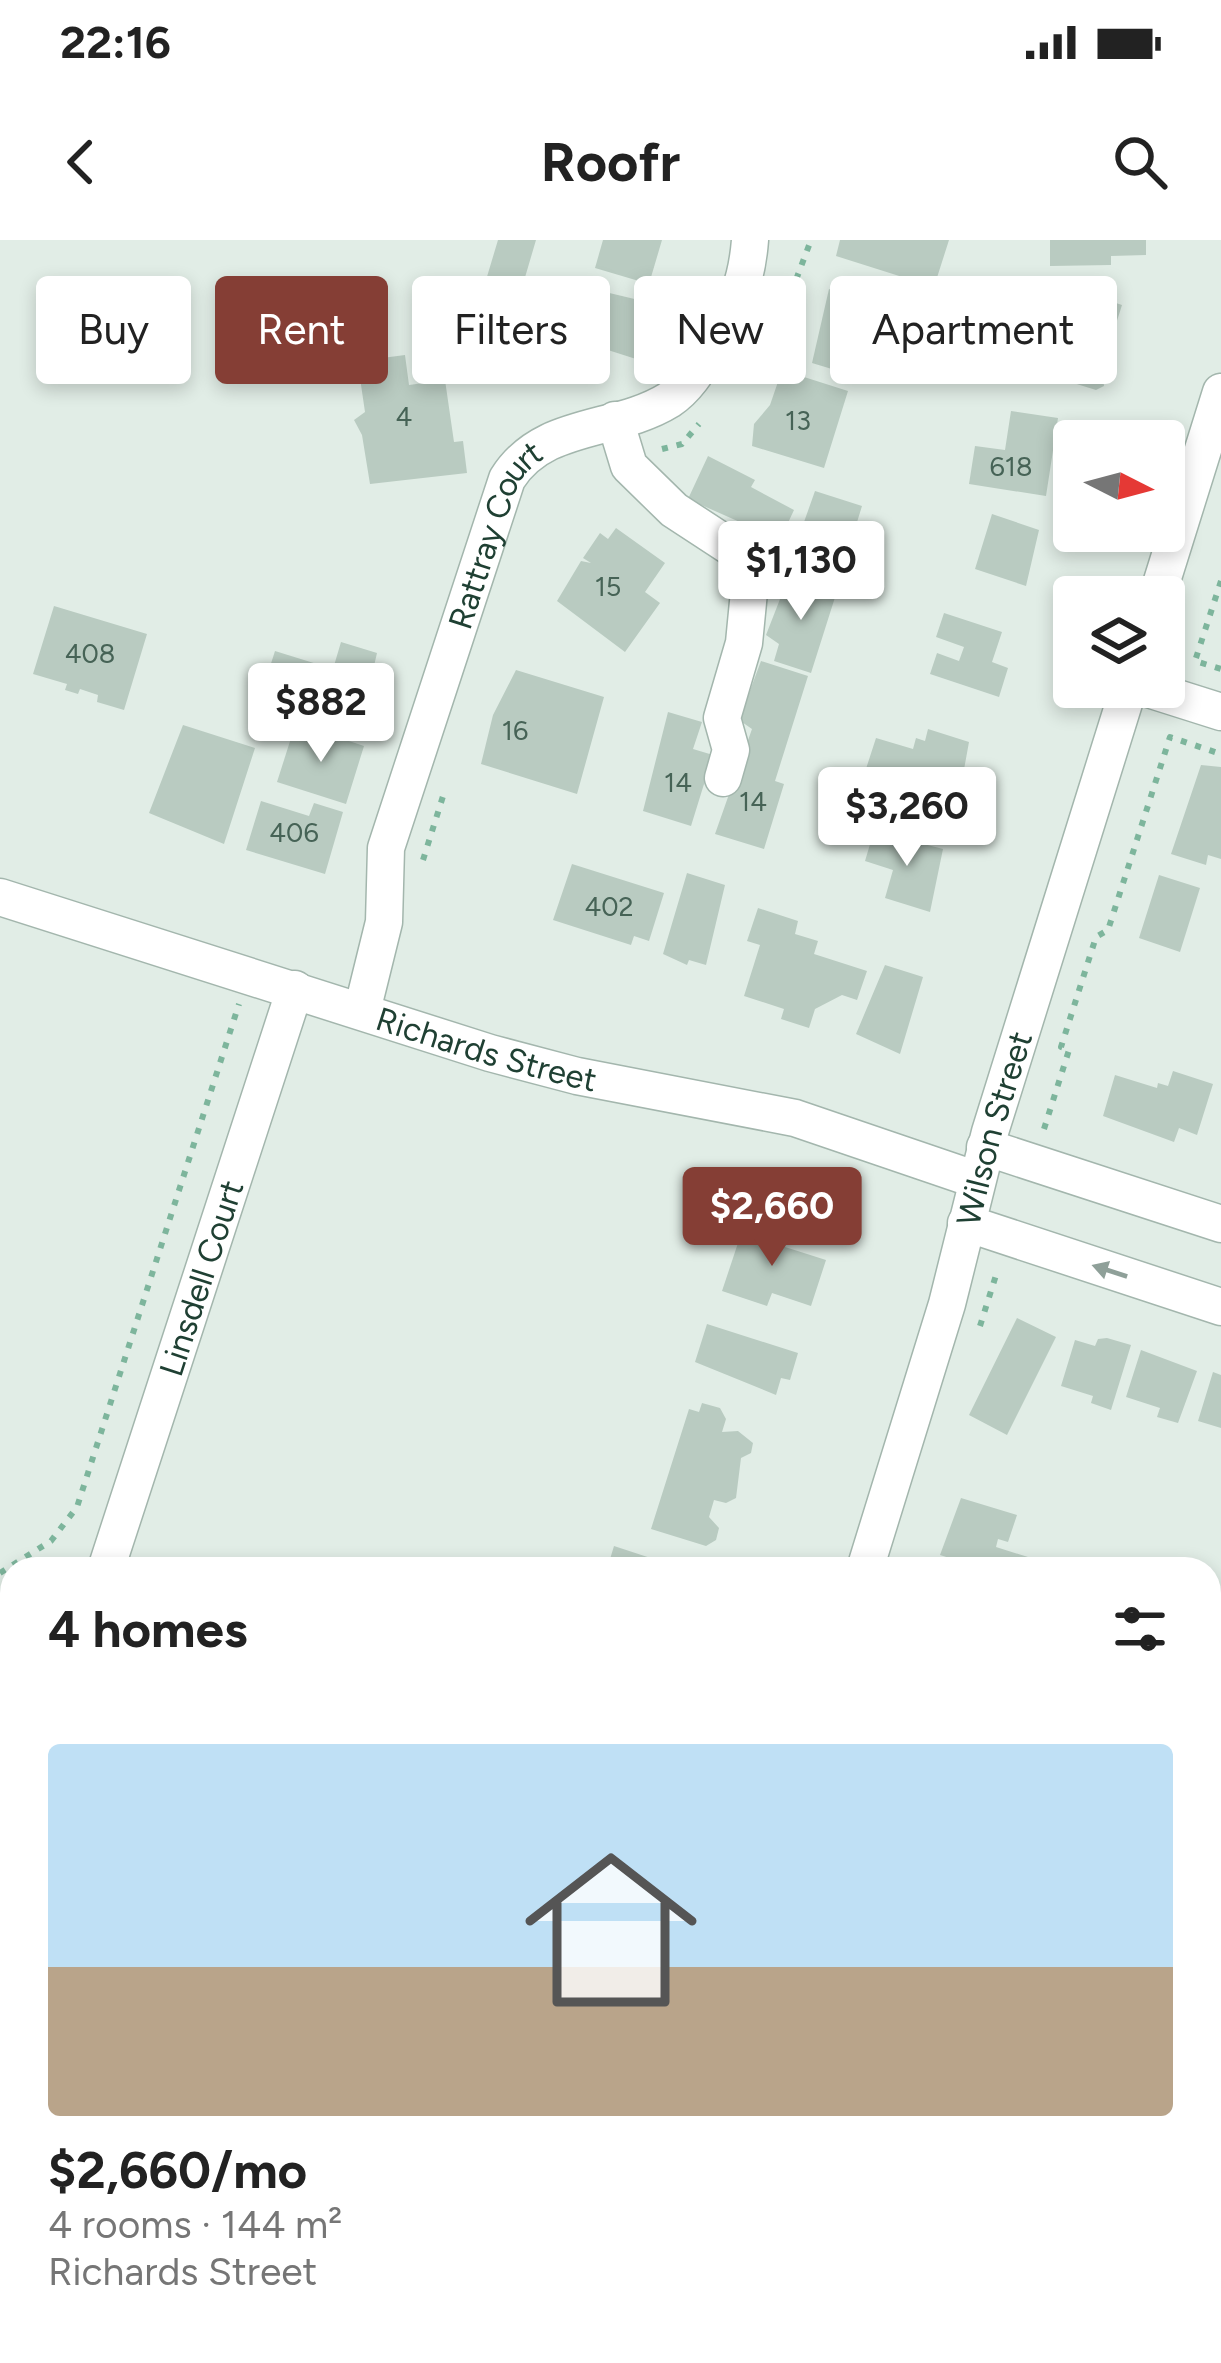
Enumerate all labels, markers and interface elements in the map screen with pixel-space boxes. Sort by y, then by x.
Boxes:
text: 22:16 [60,15,171,69]
icon: back [48,129,114,195]
icon: search [1107,129,1173,195]
text: Roofr [541,130,680,195]
chip: Buy [36,276,191,384]
chip: Rent [215,276,388,384]
chip: Filters [412,276,610,384]
chip: New [634,276,806,384]
chip: Apartment [830,276,1117,384]
house number: 4 [396,400,412,433]
house number: 13 [785,404,811,437]
north arrow [1053,420,1185,552]
map controls [1053,420,1185,708]
street label: Rattray Court [440,432,550,634]
house number: 618 [989,450,1033,483]
pin: $1,130 [703,521,899,623]
text: $1,130 [745,536,857,583]
house number: 15 [595,570,621,603]
button: layers [1053,576,1185,708]
house number: 408 [65,637,115,670]
pin: $882 [250,663,392,765]
text: $882 [275,678,367,725]
house number: 16 [502,714,528,747]
house number: 14 [664,766,692,799]
pin: $3,260 [809,767,1005,869]
text: $3,260 [845,782,969,829]
house number: 14 [739,785,767,818]
house number: 406 [269,816,319,849]
house number: 402 [584,890,634,923]
street label: Richards Street [371,999,600,1099]
street label: Wilson Street [948,1027,1040,1230]
pin: $2,660 [674,1167,870,1269]
street label: Linsdell Court [151,1175,251,1381]
text: $2,660 [710,1182,834,1229]
one-way arrow [1091,1260,1128,1279]
icon: filters [1107,1596,1173,1662]
text: 4 homes [48,1599,248,1660]
icon: home [503,1822,719,2038]
text: $2,660/mo [48,2140,307,2201]
text: 4 rooms · 144 m² [48,2201,342,2248]
text: Richards Street [48,2248,317,2295]

